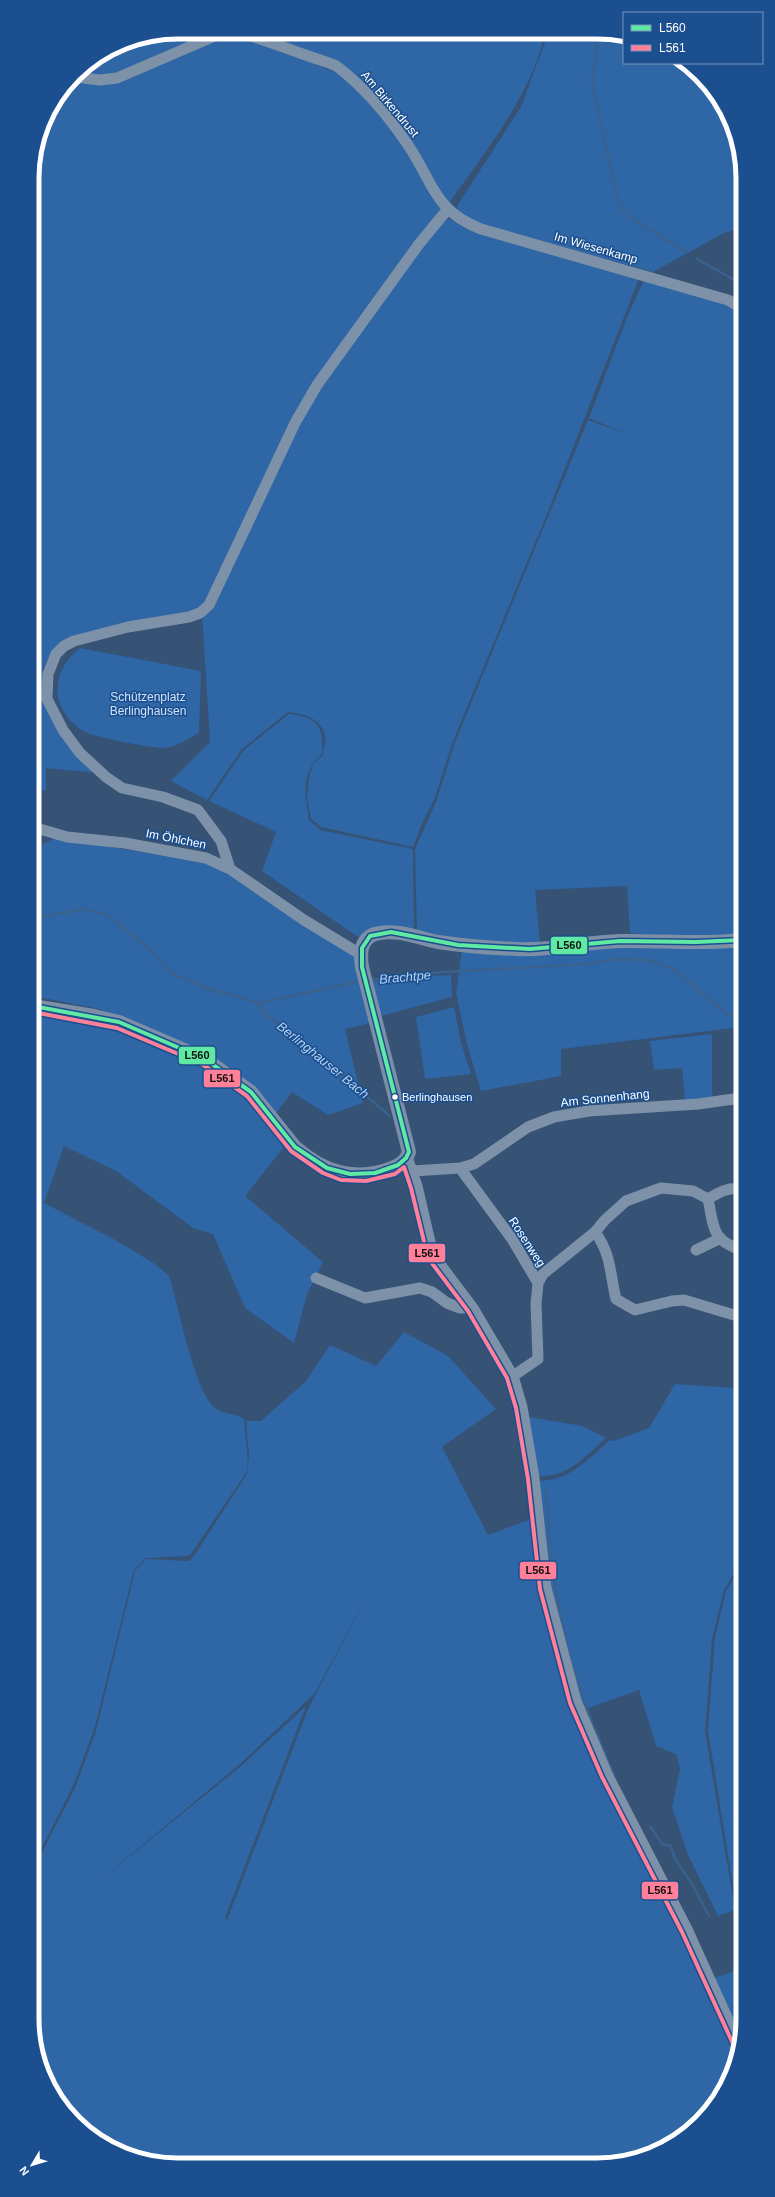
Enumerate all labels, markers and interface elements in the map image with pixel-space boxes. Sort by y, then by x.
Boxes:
legend [623,12,763,64]
text: L560 [659,21,686,35]
text: L561 [659,41,686,55]
street label: Am Birkendrust [358,68,422,140]
street label: Im Wiesenkamp [553,229,640,267]
park label: Schützenplatz Berlinghausen [110,690,186,718]
street label: Im Öhlchen [145,826,207,852]
line badge: L560 [550,936,588,955]
text: L560 [556,939,582,951]
water label: Brachtpe [378,967,432,987]
water label: Berlinghauser Bach [274,1018,372,1102]
line badge: L560 [178,1046,216,1065]
text: L560 [184,1049,210,1061]
line badge: L561 [203,1069,241,1088]
text: L561 [209,1072,235,1084]
street label: Am Sonnenhang [560,1086,650,1110]
place label: Berlinghausen [402,1091,472,1103]
marker: Berlinghausen [390,1092,400,1102]
street label: Rosenweg [506,1214,548,1270]
line badge: L561 [408,1243,446,1263]
text: L561 [414,1247,440,1259]
line badge: L561 [519,1561,557,1580]
text: L561 [525,1564,551,1576]
line badge: L561 [641,1881,679,1900]
text: L561 [647,1884,673,1896]
north arrow [12,2145,52,2185]
text: N [17,2164,31,2178]

